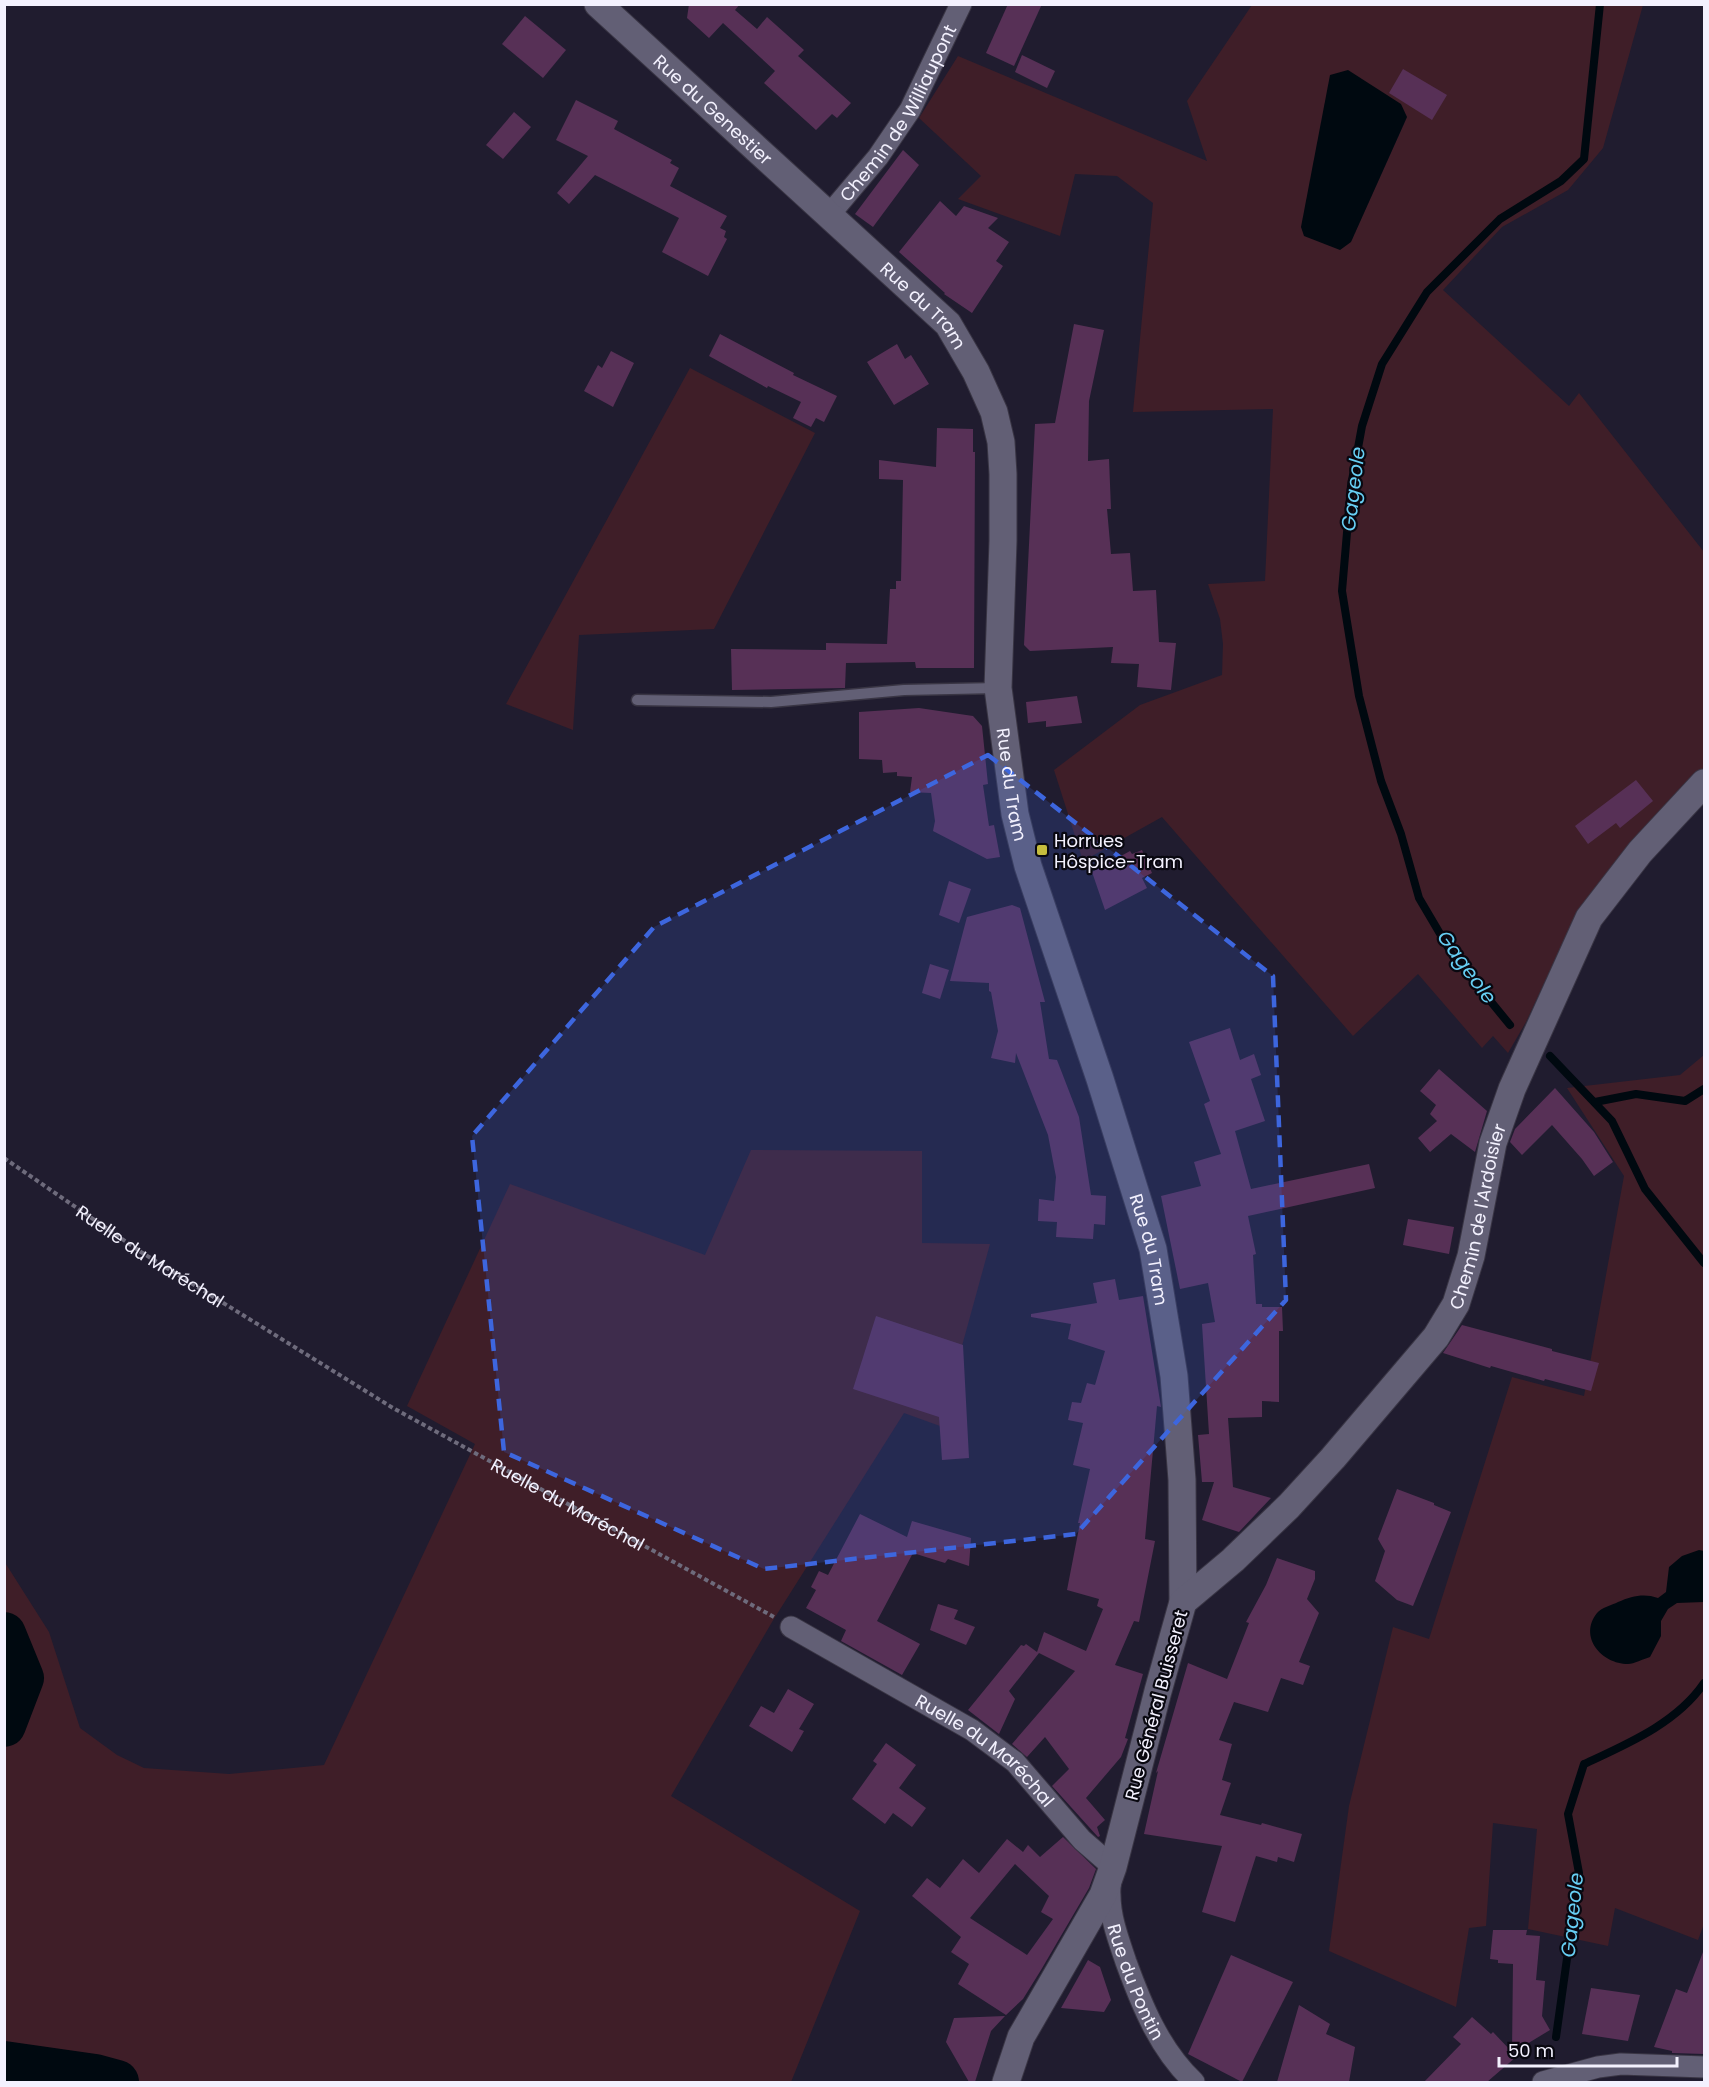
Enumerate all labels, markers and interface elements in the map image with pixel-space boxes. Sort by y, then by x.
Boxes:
street label: Chemin de Williaupont [833,20,962,207]
street label: Rue du Genestier [648,48,778,170]
street label: Rue du Tram [875,256,972,353]
water label: Gageole [1334,445,1372,533]
street label: Rue du Tram [991,726,1034,844]
place label: Horrues Hôspice-Tram [1054,828,1183,874]
marker: Horrues Hôspice-Tram [1035,843,1049,857]
water label: Gageole [1431,924,1503,1010]
street label: Chemin de l'Ardoisier [1443,1120,1512,1312]
street label: Rue du Tram [1124,1191,1175,1307]
street label: Ruelle du Maréchal [71,1199,229,1313]
street label: Ruelle du Maréchal [487,1452,649,1556]
street label: Rue Général Buisseret [1119,1607,1193,1803]
street label: Ruelle du Maréchal [911,1688,1060,1812]
water label: Gageole [1554,1871,1590,1959]
street label: Rue du Pontin [1102,1921,1171,2044]
scale bar [1499,2030,1678,2068]
text: 50 m [1508,2038,1554,2063]

